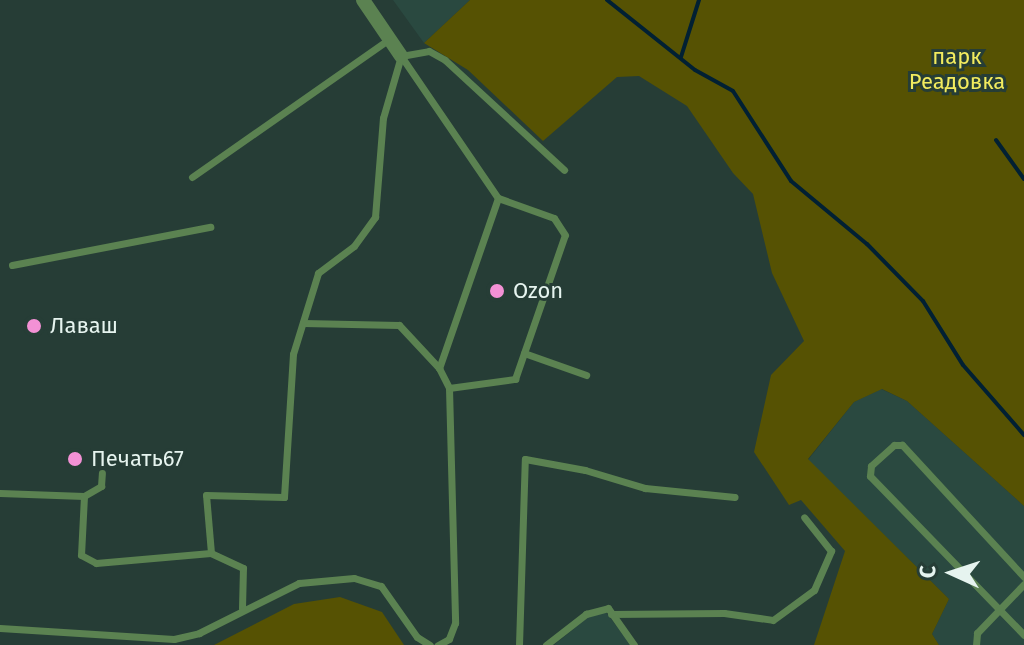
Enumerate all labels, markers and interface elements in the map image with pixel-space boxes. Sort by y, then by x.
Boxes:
park label: парк Реадовка [909,43,1005,94]
place label: Ozon [513,278,563,304]
marker: Ozon [488,282,506,300]
place label: Лаваш [50,313,118,339]
marker: Лаваш [25,317,43,335]
place label: Печать67 [91,446,184,472]
marker: Печать67 [66,450,84,468]
north arrow [912,533,992,613]
text: С [914,565,941,579]

